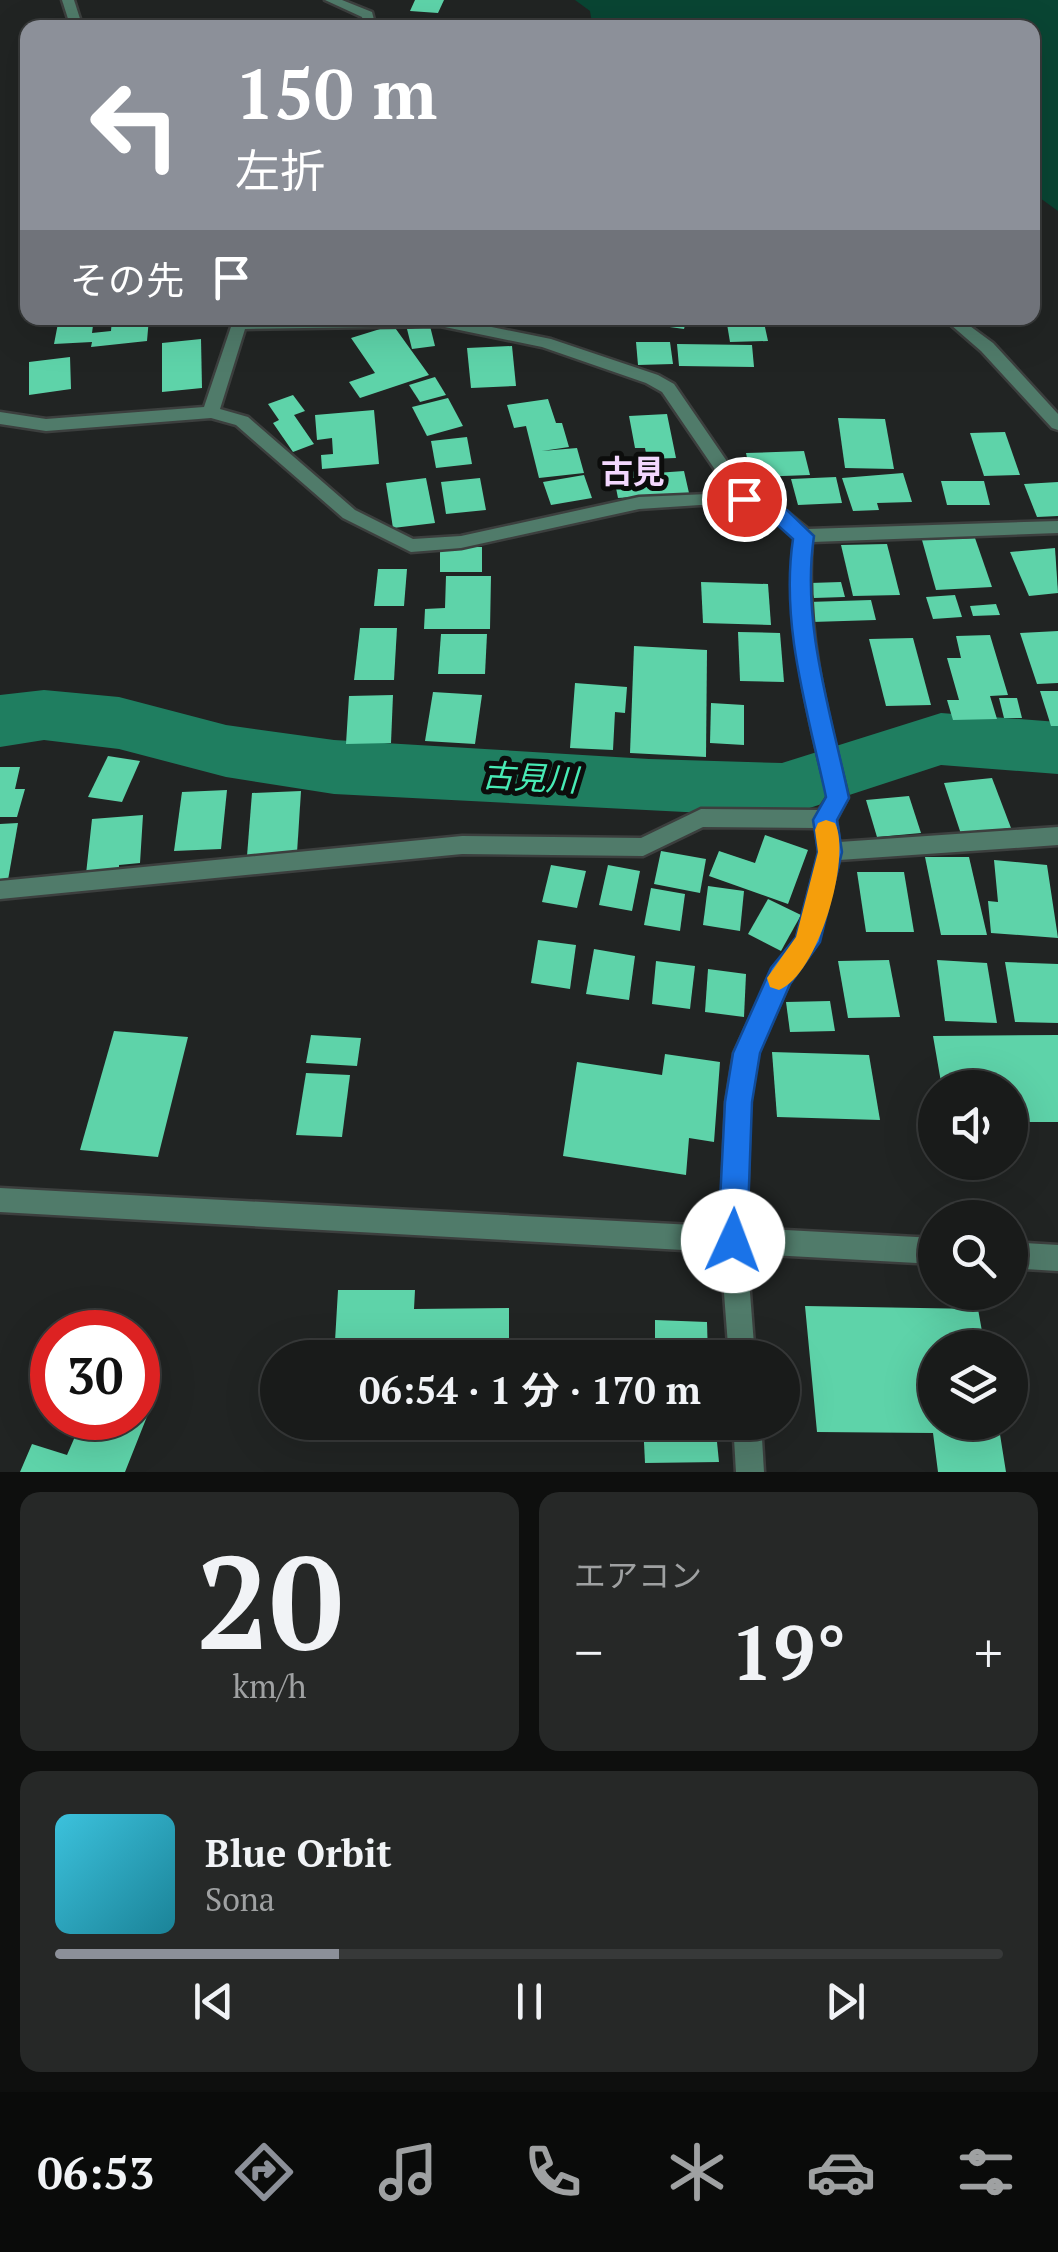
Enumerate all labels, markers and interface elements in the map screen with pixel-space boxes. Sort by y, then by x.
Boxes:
text: 150 m [235,46,437,139]
icon: left [70,60,200,190]
text: 左折 [235,140,325,200]
icon: arrive [204,250,259,305]
text: その先 [70,255,184,305]
district label: 古見 [601,450,665,492]
pin [702,457,787,542]
icon: arrive [717,472,772,527]
water label: 古見川 [481,754,582,801]
map controls [918,1070,1028,1440]
button: sound [918,1070,1028,1180]
position arrow [681,1189,785,1293]
button: search [918,1200,1028,1310]
speed limit sign: 30 [30,1310,160,1440]
button: layers [918,1330,1028,1440]
text: 06:54 · 1 分 · 170 m [359,1365,701,1415]
text: 20 [196,1514,343,1686]
text: エアコン [574,1554,702,1596]
text: 19° [731,1602,846,1701]
text: − [574,1615,603,1688]
text: + [974,1615,1003,1688]
text: km/h [233,1665,306,1707]
text: Blue Orbit [205,1828,392,1878]
text: Sona [205,1878,275,1920]
icon: previous [186,1974,241,2029]
icon: pause [502,1974,557,2029]
icon: next [818,1974,873,2029]
icon: directions [229,2137,299,2207]
icon: music [373,2137,443,2207]
icon: phone [518,2137,588,2207]
icon: climate [662,2137,732,2207]
icon: car [806,2137,876,2207]
icon: filters [951,2137,1021,2207]
text: 06:53 [37,2142,154,2202]

